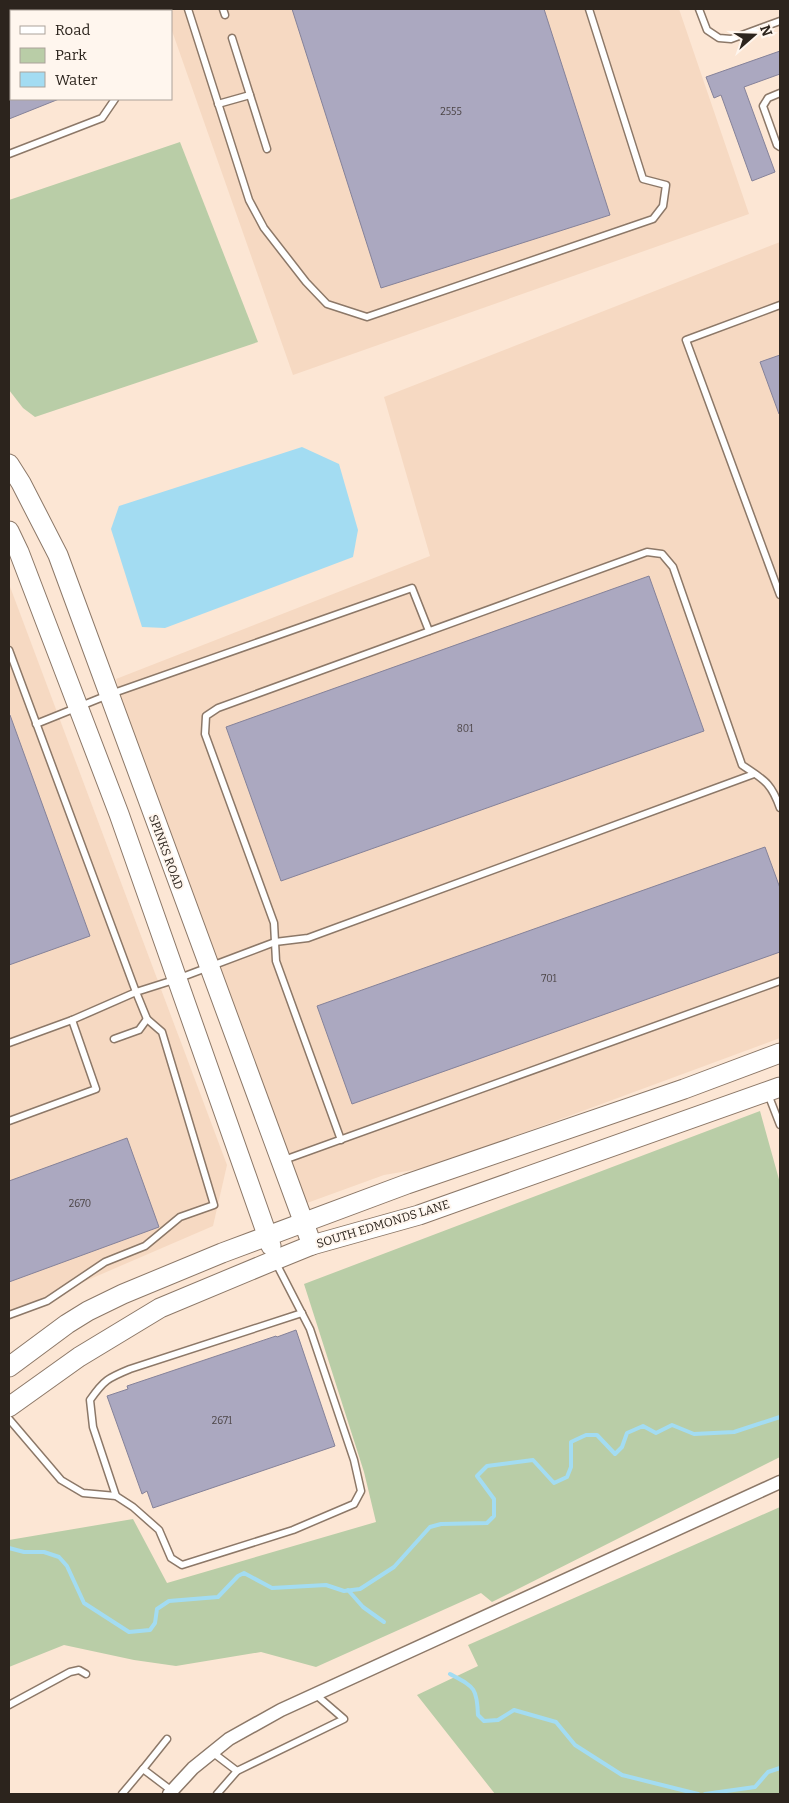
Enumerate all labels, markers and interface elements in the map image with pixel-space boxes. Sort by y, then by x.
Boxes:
legend [10,10,172,100]
north arrow [729,10,779,60]
text: Road [55,21,90,39]
text: N [756,23,776,39]
text: Park [55,46,87,64]
text: Water [55,71,98,89]
house number: 2555 [440,106,462,118]
house number: 801 [457,723,473,735]
street label: SPINKS ROAD [146,813,186,891]
house number: 701 [541,973,557,985]
street label: SOUTH EDMONDS LANE [315,1197,451,1251]
house number: 2670 [69,1198,91,1210]
house number: 2671 [212,1415,232,1427]

